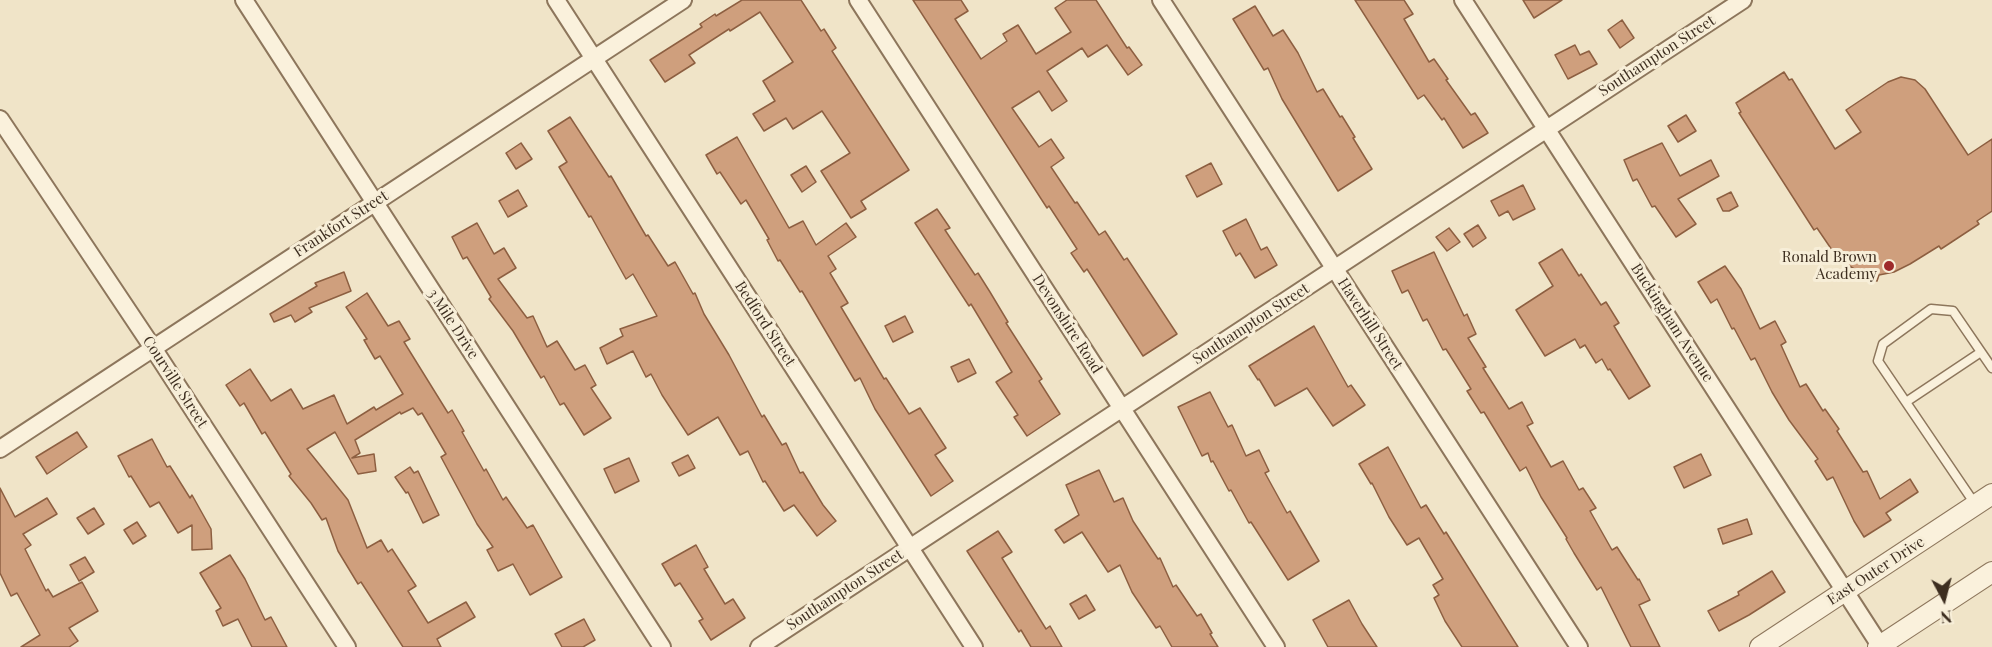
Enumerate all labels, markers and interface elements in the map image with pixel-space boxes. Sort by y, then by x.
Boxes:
street label: Southampton Street [1595,12,1719,100]
street label: Frankfort Street [290,187,392,261]
place label: Ronald Brown Academy [1782,248,1877,283]
marker: Ronald Brown Academy [1882,259,1896,273]
street label: Buckingham Avenue [1627,260,1717,386]
street label: Devonshire Road [1028,271,1106,377]
street label: Haverhill Street [1334,275,1406,373]
street label: Bedford Street [731,278,799,370]
street label: Southampton Street [1189,280,1313,368]
street label: 3 Mile Drive [424,285,482,363]
street label: Courville Street [139,333,211,431]
street label: East Outer Drive [1824,533,1928,609]
street label: Southampton Street [783,546,907,634]
north arrow [1914,569,1974,629]
text: N [1939,606,1953,628]

